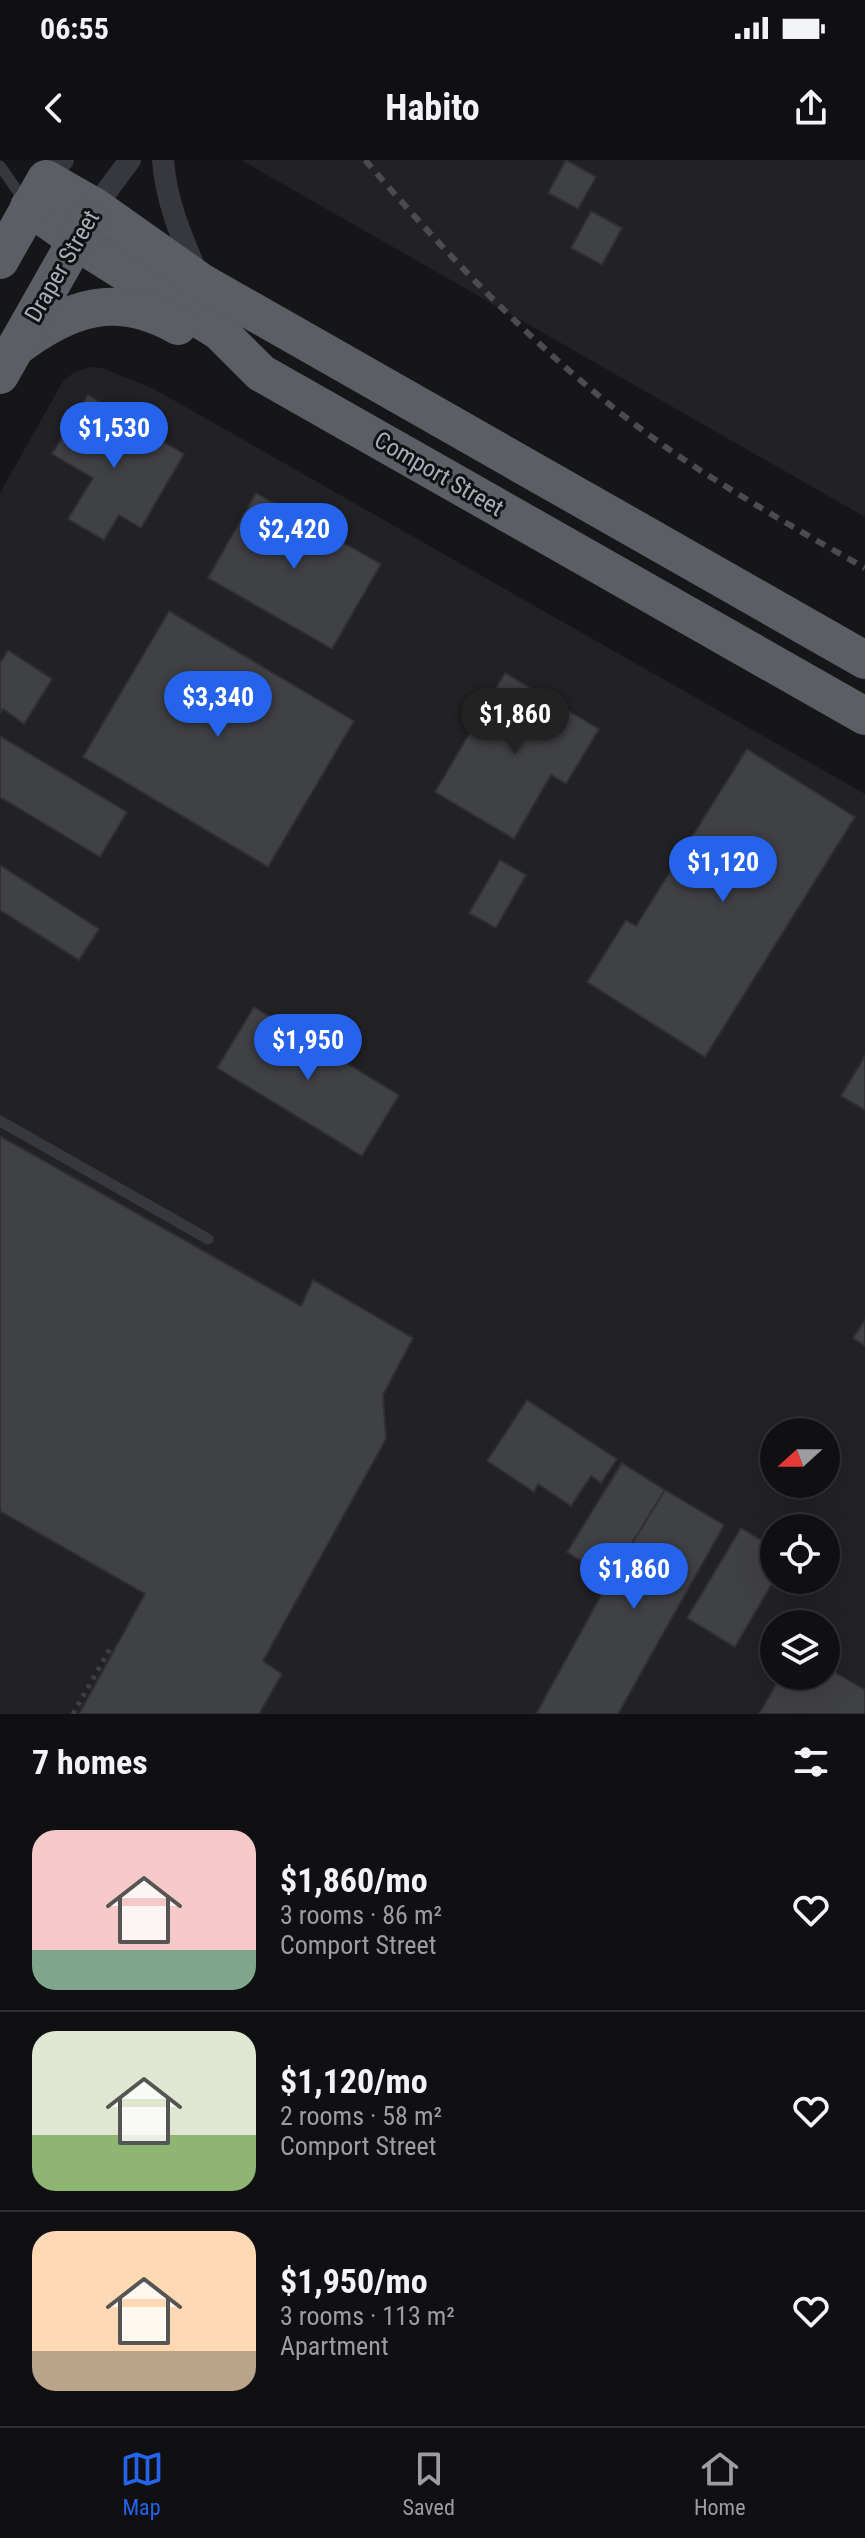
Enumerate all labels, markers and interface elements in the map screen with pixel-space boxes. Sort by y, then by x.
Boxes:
text: 06:55 [40,11,109,46]
icon: back [32,86,76,130]
icon: share [789,86,833,130]
text: Habito [385,87,480,129]
street label: Draper Street [19,205,105,327]
pin: $1,530 [49,402,179,470]
text: $1,530 [78,413,150,443]
street label: Comport Street [369,426,509,522]
pin: $2,420 [229,503,359,571]
text: $2,420 [258,514,330,544]
pin: $3,340 [153,671,283,739]
text: $3,340 [182,682,254,712]
pin: $1,860 [450,688,580,756]
text: $1,860 [479,699,551,729]
pin: $1,120 [658,836,788,904]
text: $1,120 [687,847,759,877]
pin: $1,950 [243,1014,373,1082]
text: $1,950 [272,1025,344,1055]
north arrow [760,1418,840,1498]
map controls [760,1418,840,1690]
button: locate [760,1514,840,1594]
pin: $1,860 [569,1543,699,1611]
text: $1,860 [598,1554,670,1584]
button: layers [760,1610,840,1690]
icon: filters [789,1740,833,1784]
text: 7 homes [32,1742,148,1782]
text: $1,860/mo [280,1860,428,1900]
icon: home [96,1862,192,1958]
icon: heart [789,1888,833,1932]
text: 3 rooms · 86 m² [280,1900,442,1930]
text: Comport Street [280,1930,436,1960]
text: $1,120/mo [280,2061,428,2101]
icon: home [96,2063,192,2159]
icon: heart [789,2089,833,2133]
text: 2 rooms · 58 m² [280,2101,442,2131]
text: Comport Street [280,2131,436,2161]
text: $1,950/mo [280,2261,428,2301]
icon: home [96,2263,192,2359]
icon: heart [789,2289,833,2333]
text: 3 rooms · 113 m² [280,2301,455,2331]
text: Apartment [280,2331,389,2361]
tab: Map [120,2447,164,2520]
tab: Saved [403,2447,455,2520]
tab: Home [694,2447,745,2520]

